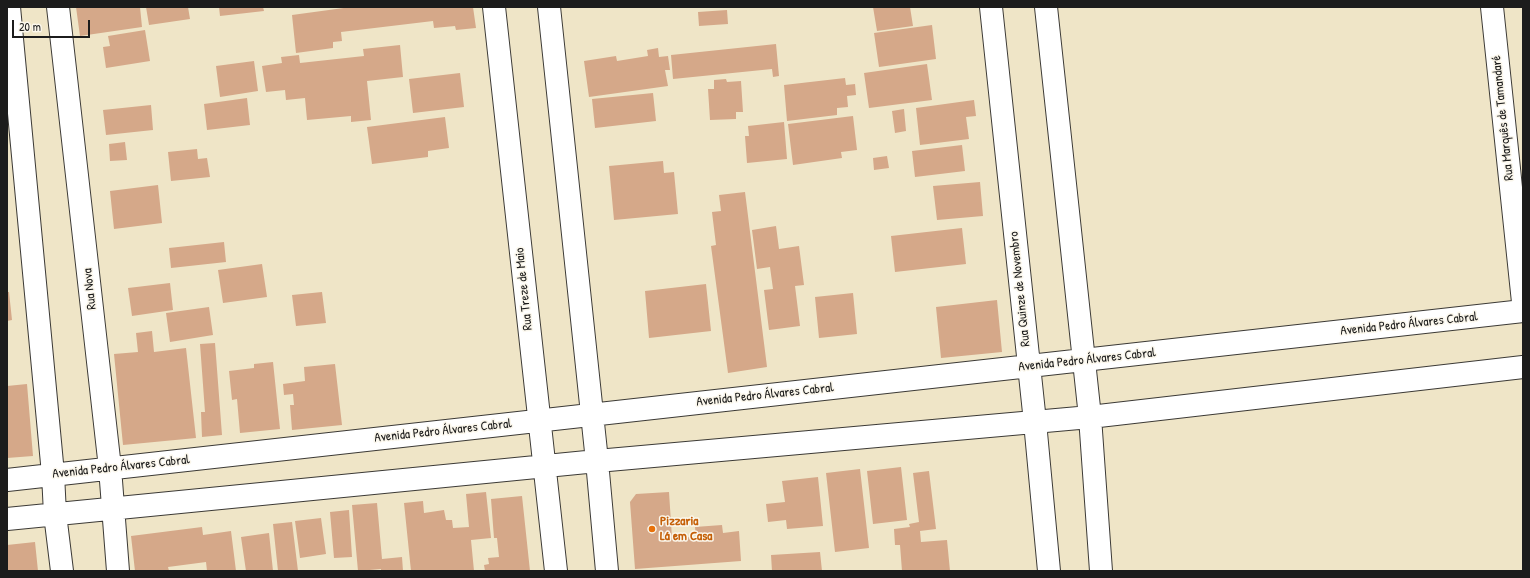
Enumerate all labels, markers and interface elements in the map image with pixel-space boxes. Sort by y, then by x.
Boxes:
scale bar [14,12,92,38]
text: 20 m [19,18,41,35]
street label: Rua Marquês de Tamandaré [1489,55,1517,181]
street label: Rua Quinze de Novembro [1006,231,1034,347]
street label: Rua Treze de Maio [512,247,536,331]
street label: Rua Nova [80,267,100,311]
street label: Avenida Pedro Álvares Cabral [1340,309,1478,339]
street label: Avenida Pedro Álvares Cabral [1018,345,1156,375]
street label: Avenida Pedro Álvares Cabral [696,380,834,410]
street label: Avenida Pedro Álvares Cabral [374,416,512,446]
street label: Avenida Pedro Álvares Cabral [52,452,190,482]
place label: Pizzaria Lá em Casa [660,514,712,545]
marker: Pizzaria Lá em Casa [647,524,657,534]

